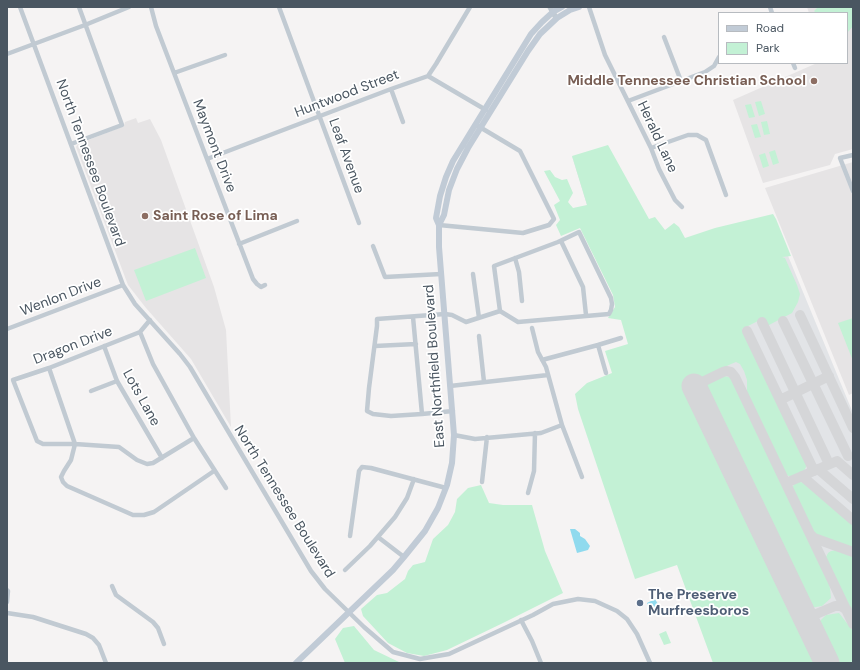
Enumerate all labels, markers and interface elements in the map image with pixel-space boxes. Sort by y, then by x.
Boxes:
legend [718,12,848,64]
text: Road [756,20,784,36]
text: Park [756,40,780,56]
street label: Huntwood Street [293,66,401,122]
place label: Middle Tennessee Christian School [567,73,806,89]
marker: Middle Tennessee Christian School [809,76,819,86]
street label: North Tennessee Boulevard [52,77,128,249]
street label: Maymont Drive [189,97,239,195]
street label: Herald Lane [633,99,681,175]
street label: Leaf Avenue [325,116,367,196]
place label: Saint Rose of Lima [153,208,278,224]
marker: Saint Rose of Lima [140,211,150,221]
street label: Wenlon Drive [18,274,104,320]
street label: East Northfield Boulevard [421,284,449,448]
street label: Dragon Drive [31,323,115,369]
street label: Lots Lane [119,367,163,429]
street label: North Tennessee Boulevard [230,423,338,581]
place label: The Preserve Murfreesboros [648,587,749,620]
marker: The Preserve Murfreesboros [635,598,645,608]

